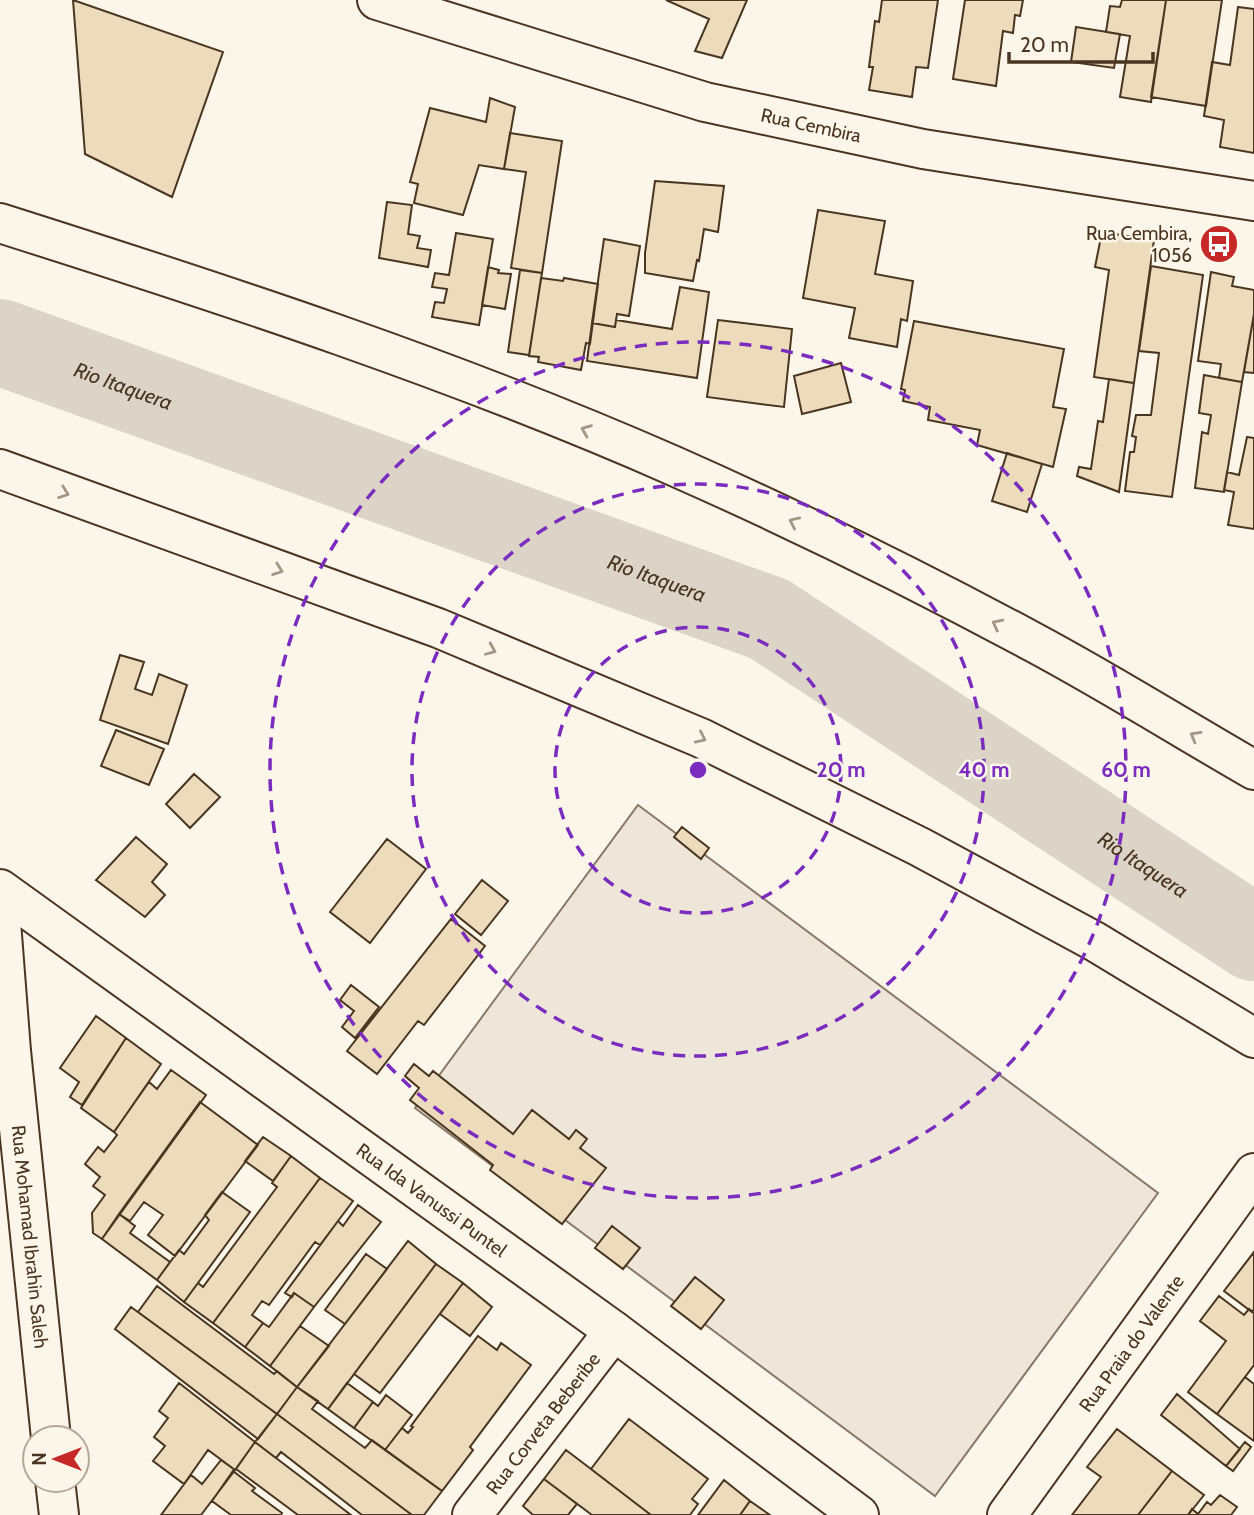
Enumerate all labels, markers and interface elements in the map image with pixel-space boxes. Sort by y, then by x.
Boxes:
scale bar [1009,21,1152,65]
text: 20 m [1020,32,1069,57]
street label: Rua Cembira [759,103,863,147]
place label: Rua Cembira, 1056 [1086,222,1192,267]
bus stop icon: Rua Cembira, 1056 [1198,223,1240,265]
water label: Rio Itaquera [71,357,176,415]
one-way arrow [580,425,592,439]
one-way arrow [57,485,69,499]
one-way arrow [789,516,801,530]
water label: Rio Itaquera [604,549,709,607]
one-way arrow [271,562,284,576]
one-way arrow [992,618,1004,632]
one-way arrow [484,642,496,656]
one-way arrow [694,730,706,744]
one-way arrow [1190,731,1202,744]
text: 20 m [817,757,865,782]
text: 40 m [959,757,1009,782]
text: 60 m [1101,757,1151,782]
centre of rings [686,758,710,782]
water label: Rio Itaquera [1093,826,1193,903]
street label: Rua Mohamad Ibrahin Saleh [7,1124,53,1349]
street label: Rua Ida Vanussi Puntel [352,1138,511,1262]
street label: Rua Praia do Valente [1074,1270,1189,1417]
street label: Rua Corveta Beberibe [481,1348,605,1499]
north arrow [21,1424,91,1494]
text: N [28,1452,51,1466]

